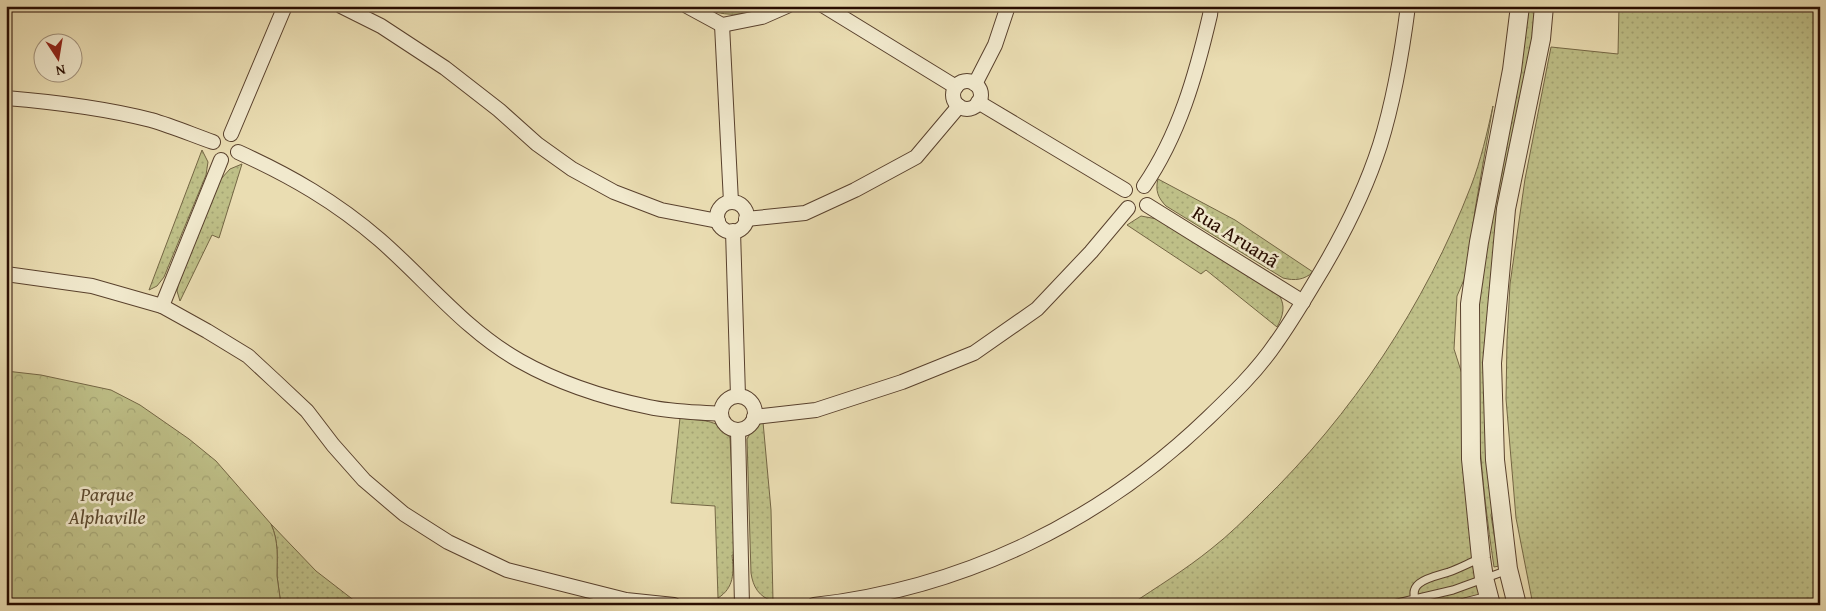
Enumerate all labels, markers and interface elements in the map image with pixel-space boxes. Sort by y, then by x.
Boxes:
north arrow [32,32,82,82]
text: N [53,60,67,82]
street label: Rua Aruanã [1187,198,1285,274]
park label: Parque Alphaville [67,479,146,531]

